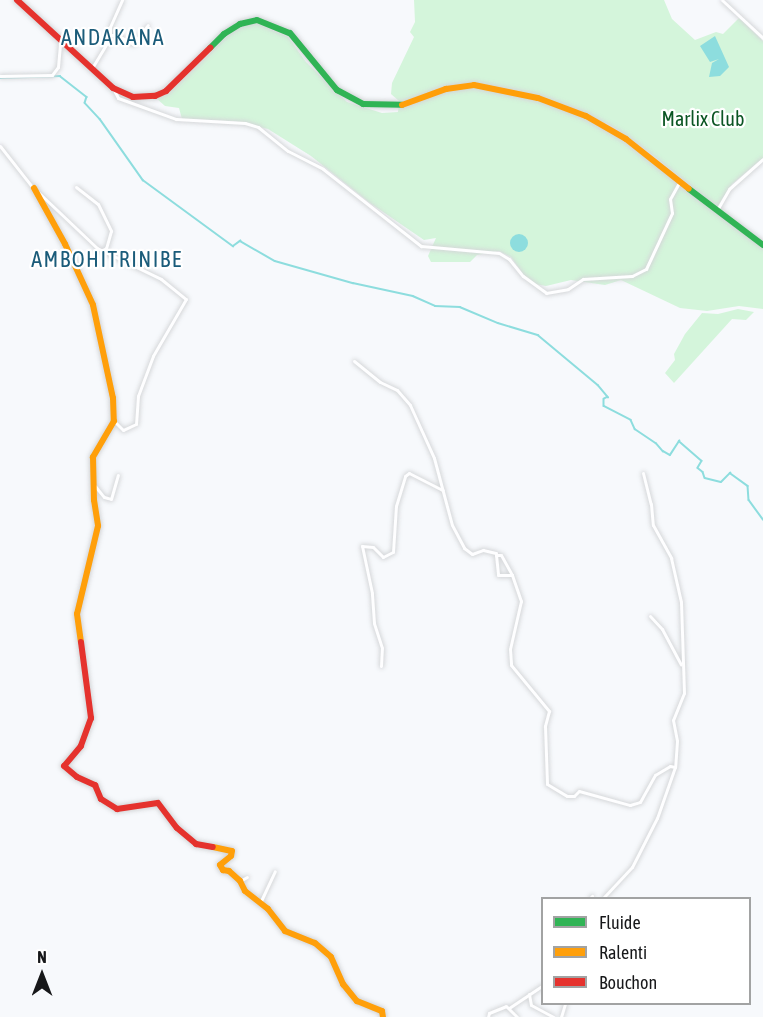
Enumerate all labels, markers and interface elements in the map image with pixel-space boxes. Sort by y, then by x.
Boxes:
district label: ANDAKANA [61,25,165,51]
park label: Marlix Club [662,106,744,130]
district label: AMBOHITRINIBE [31,247,183,273]
legend [541,897,751,1005]
text: Fluide [599,912,641,933]
text: Ralenti [599,942,647,963]
north arrow [12,945,72,1005]
text: N [37,948,47,966]
text: Bouchon [599,972,657,993]

